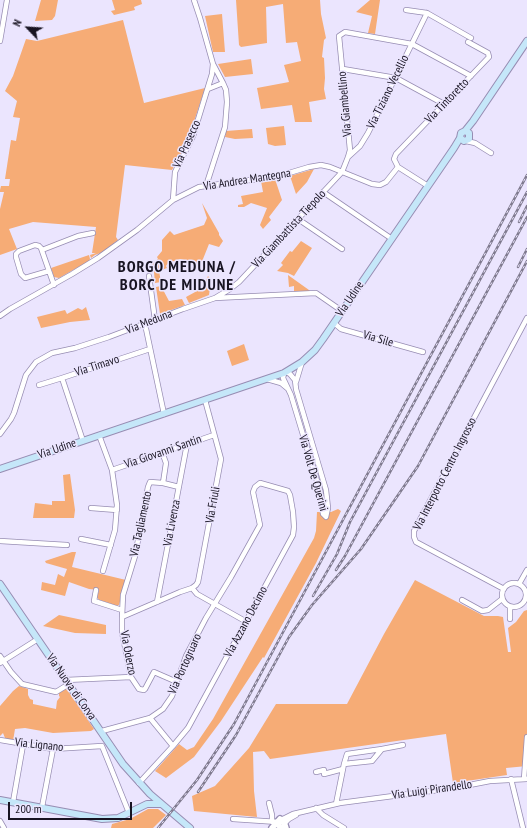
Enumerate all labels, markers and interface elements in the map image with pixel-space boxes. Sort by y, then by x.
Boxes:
north arrow [8,8,48,48]
text: N [10,17,25,29]
street label: Via Tiziano Vecellio [364,53,412,131]
street label: Via Giambellino [335,71,355,137]
street label: Via Tintoretto [422,75,472,127]
street label: Via Prasecco [170,118,204,170]
street label: Via Andrea Mantegna [202,166,292,194]
street label: Via Giambattista Tiepolo [249,187,329,271]
district label: BORGO MEDUNA / BORC DE MIDUNE [118,257,236,295]
street label: Via Udine [333,278,367,320]
street label: Via Meduna [124,307,174,337]
street label: Via Sile [361,328,395,350]
street label: Via Timavo [73,352,121,380]
street label: Via Interporto Centro Ingrosso [410,415,480,533]
street label: Via Giovanni Santin [123,432,203,472]
street label: Via Volt De Querini [295,433,331,513]
street label: Via Udine [36,436,78,462]
street label: Via Friuli [203,486,223,524]
street label: Via Tagliamento [127,490,155,558]
street label: Via Livenza [160,499,184,547]
street label: Via Azzano Decimo [221,584,271,660]
street label: Via Oderzo [117,630,139,676]
street label: Via Portogruaro [165,632,205,696]
street label: Via Nuova di Corva [43,651,99,723]
street label: Via Lignano [14,735,64,755]
street label: Via Luigi Pirandello [391,777,473,803]
scale bar [10,794,134,820]
text: 200 m [15,801,42,816]

